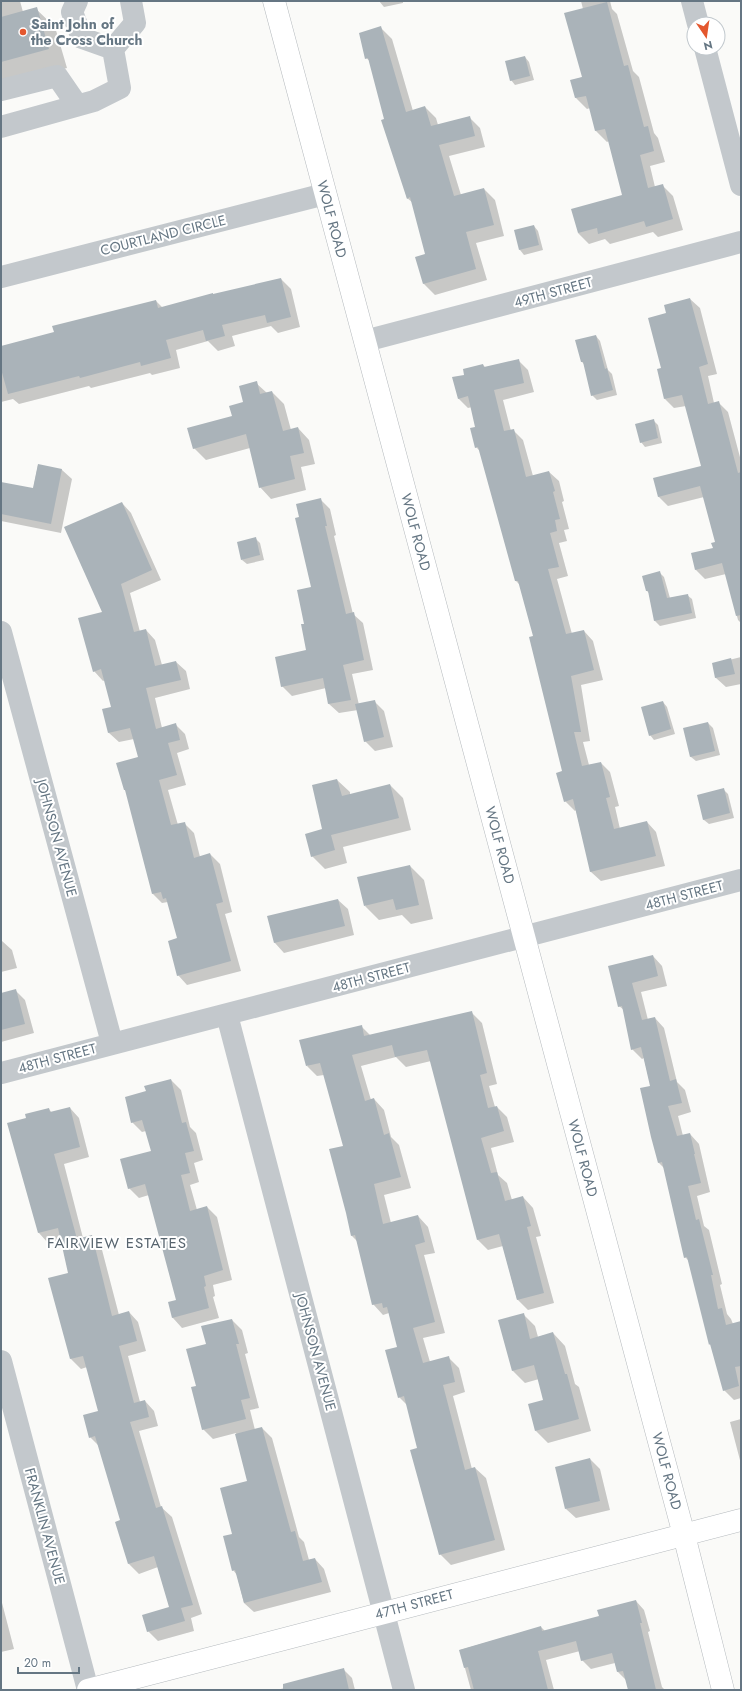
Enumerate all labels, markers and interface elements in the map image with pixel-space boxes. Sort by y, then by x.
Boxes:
place label: Saint John of the Cross Church [31,14,143,50]
north arrow [686,16,726,56]
marker: Saint John of the Cross Church [18,27,28,37]
text: N [702,37,714,55]
street label: WOLF ROAD [312,178,352,260]
street label: COURTLAND CIRCLE [98,210,228,260]
street label: 49TH STREET [512,272,595,312]
street label: WOLF ROAD [396,491,436,573]
street label: JOHNSON AVENUE [31,775,82,899]
street label: WOLF ROAD [480,804,520,886]
street label: 48TH STREET [643,875,726,915]
street label: 48TH STREET [330,957,413,997]
street label: 48TH STREET [16,1038,99,1078]
street label: WOLF ROAD [563,1117,603,1199]
district label: FAIRVIEW ESTATES [47,1232,187,1254]
street label: JOHNSON AVENUE [290,1289,341,1413]
street label: WOLF ROAD [647,1430,687,1512]
street label: FRANKLIN AVENUE [20,1466,70,1586]
street label: 47TH STREET [372,1584,456,1624]
scale bar [18,1649,79,1675]
text: 20 m [24,1654,51,1672]

